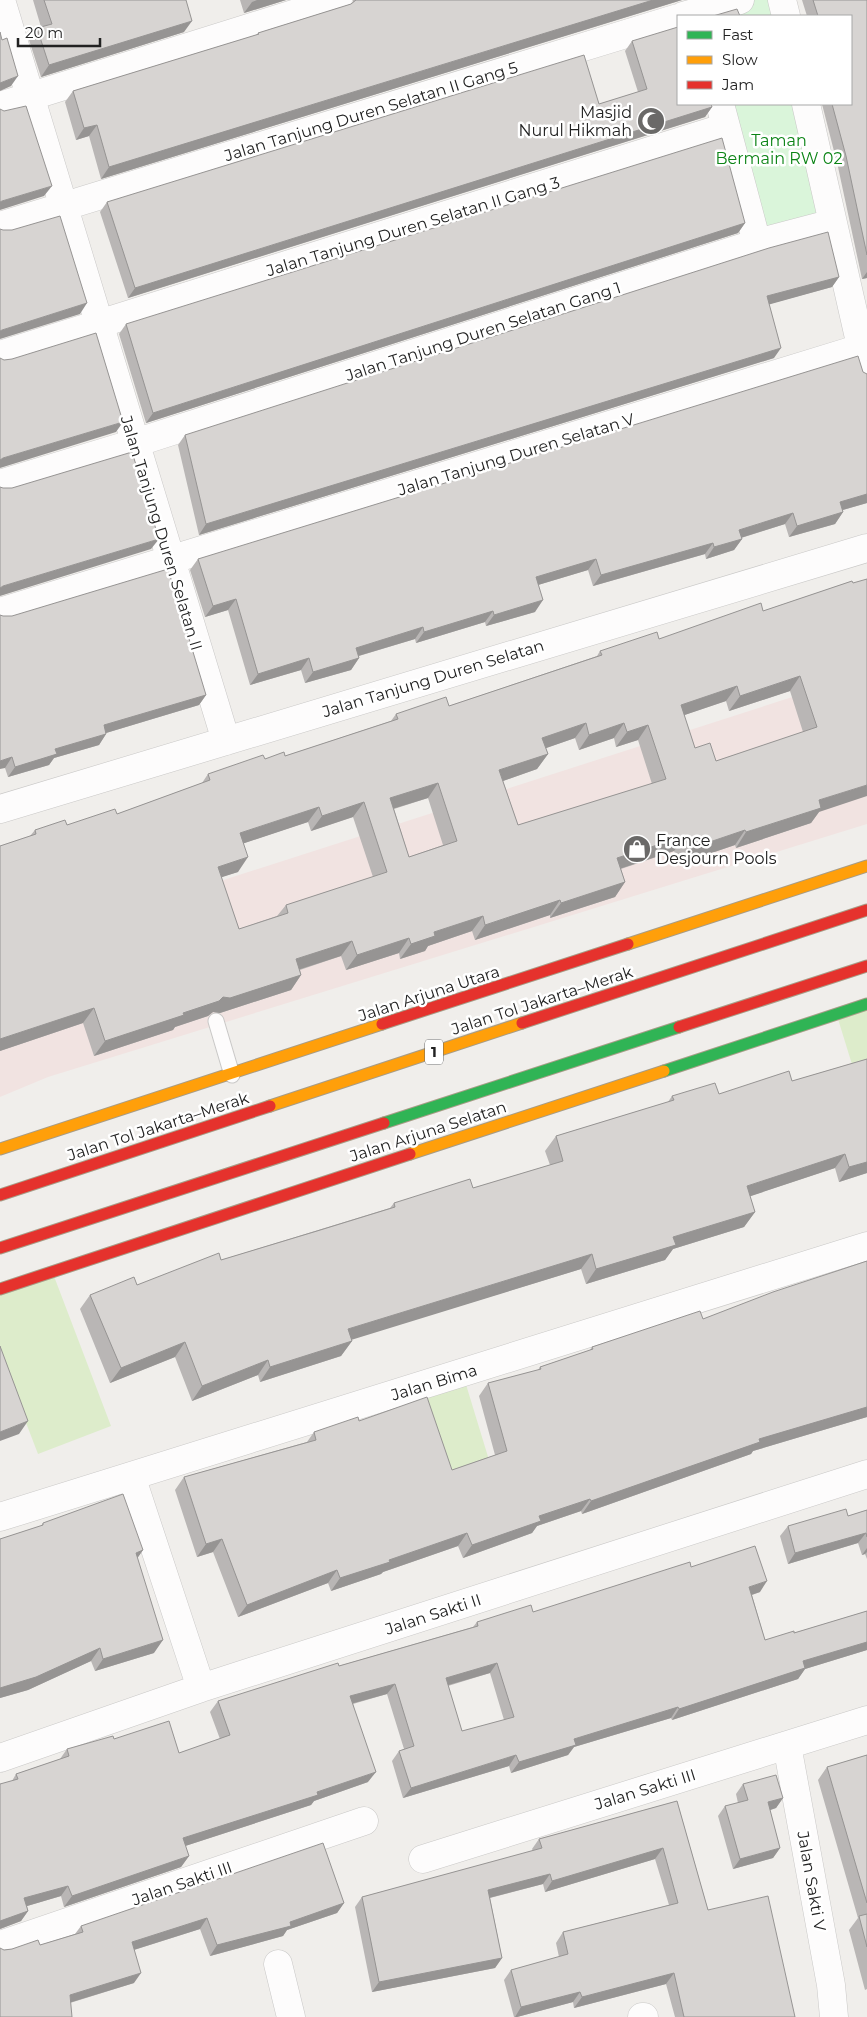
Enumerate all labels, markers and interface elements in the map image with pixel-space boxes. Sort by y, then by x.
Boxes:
scale bar [18,15,100,47]
legend [677,15,852,105]
text: 20 m [25,23,63,42]
text: Fast [722,25,753,44]
text: Slow [722,50,758,69]
street label: Jalan Tanjung Duren Selatan II Gang 5 [221,58,520,166]
text: Jam [721,75,754,94]
place label: Masjid Nurul Hikmah [519,103,632,140]
mosque icon: Masjid Nurul Hikmah [636,106,666,136]
park label: Taman Bermain RW 02 [716,131,842,168]
street label: Jalan Tanjung Duren Selatan II Gang 3 [263,173,562,281]
street label: Jalan Tanjung Duren Selatan Gang 1 [342,278,623,385]
street label: Jalan Tanjung Duren Selatan V [395,409,637,500]
street label: Jalan Tanjung Duren Selatan II [116,412,206,653]
street label: Jalan Tanjung Duren Selatan [319,636,546,722]
place label: France Desjourn Pools [656,831,777,868]
shop icon: France Desjourn Pools [622,834,652,864]
street label: Jalan Arjuna Utara [355,962,502,1026]
street label: Jalan Tol Jakarta–Merak [448,962,636,1039]
road number: 1 [425,1040,443,1064]
street label: Jalan Tol Jakarta–Merak [64,1088,252,1165]
street label: Jalan Arjuna Selatan [347,1097,509,1166]
street label: Jalan Bima [388,1360,479,1405]
street label: Jalan Sakti II [382,1590,484,1639]
street label: Jalan Sakti III [591,1765,698,1814]
street label: Jalan Sakti V [793,1829,830,1933]
street label: Jalan Sakti III [129,1857,235,1910]

